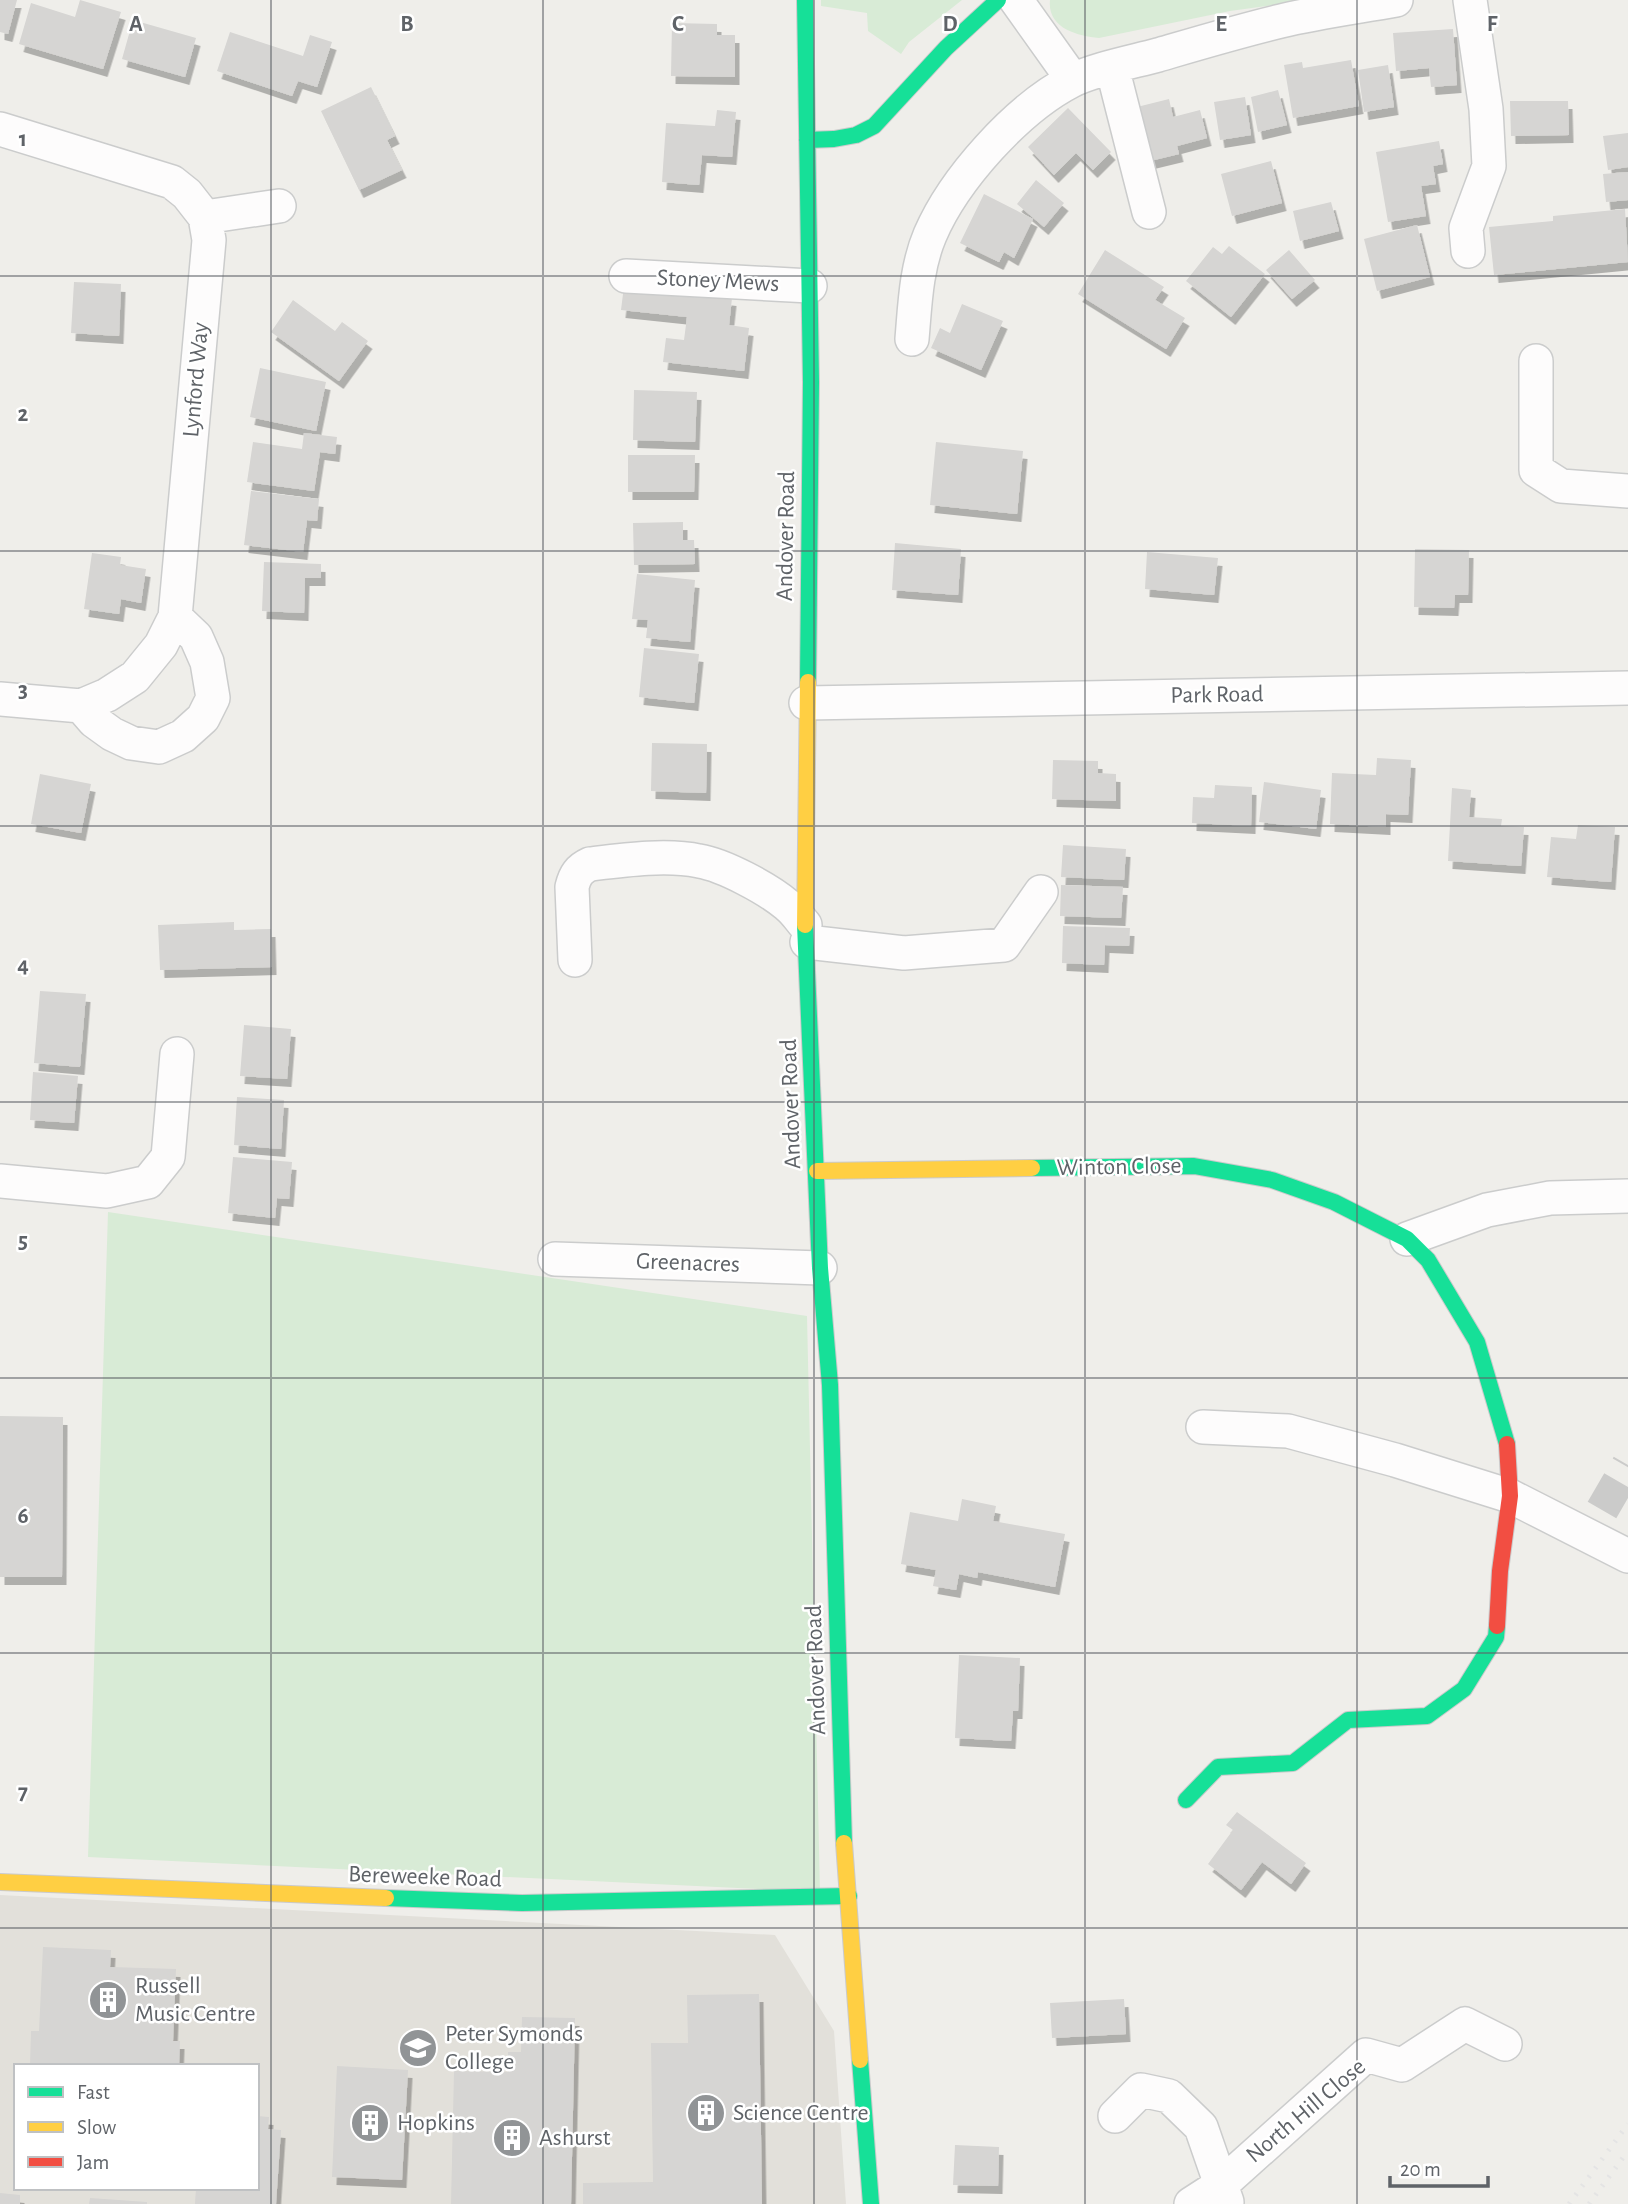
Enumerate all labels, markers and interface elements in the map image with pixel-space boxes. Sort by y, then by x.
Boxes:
text: A [129,13,143,36]
text: B [400,13,414,36]
text: C [672,13,684,36]
text: D [942,13,958,36]
text: E [1215,13,1227,36]
text: F [1487,13,1498,36]
text: 1 [19,128,27,151]
street label: Stoney Mews [656,266,780,296]
street label: Lynford Way [179,321,213,439]
text: 2 [18,403,29,426]
street label: Andover Road [773,471,799,601]
text: 3 [18,679,28,702]
street label: Park Road [1170,682,1264,708]
text: 4 [17,954,29,977]
street label: Andover Road [777,1039,805,1169]
street label: Winton Close [1056,1154,1182,1180]
text: 5 [18,1230,28,1253]
street label: Greenacres [636,1249,740,1277]
text: 6 [17,1505,29,1528]
street label: Andover Road [802,1605,830,1735]
text: 7 [18,1781,28,1804]
street label: Bereweeke Road [348,1862,502,1892]
place label: Russell Music Centre [135,1974,255,2026]
building icon: Russell Music Centre [87,1979,129,2021]
place label: Peter Symonds College [445,2022,583,2074]
school or university icon: Peter Symonds College [397,2027,439,2069]
street label: North Hill Close [1242,2054,1370,2168]
legend [14,2064,259,2190]
text: Fast [77,2082,110,2103]
building icon: Science Centre [685,2092,727,2134]
place label: Science Centre [733,2101,869,2125]
building icon: Hopkins [349,2102,391,2144]
place label: Hopkins [397,2111,475,2135]
text: Slow [77,2117,116,2138]
building icon: Ashurst [491,2117,533,2159]
place label: Ashurst [539,2126,611,2150]
scale bar [1390,2144,1488,2188]
text: Jam [77,2152,109,2173]
text: 20 m [1400,2159,1441,2180]

